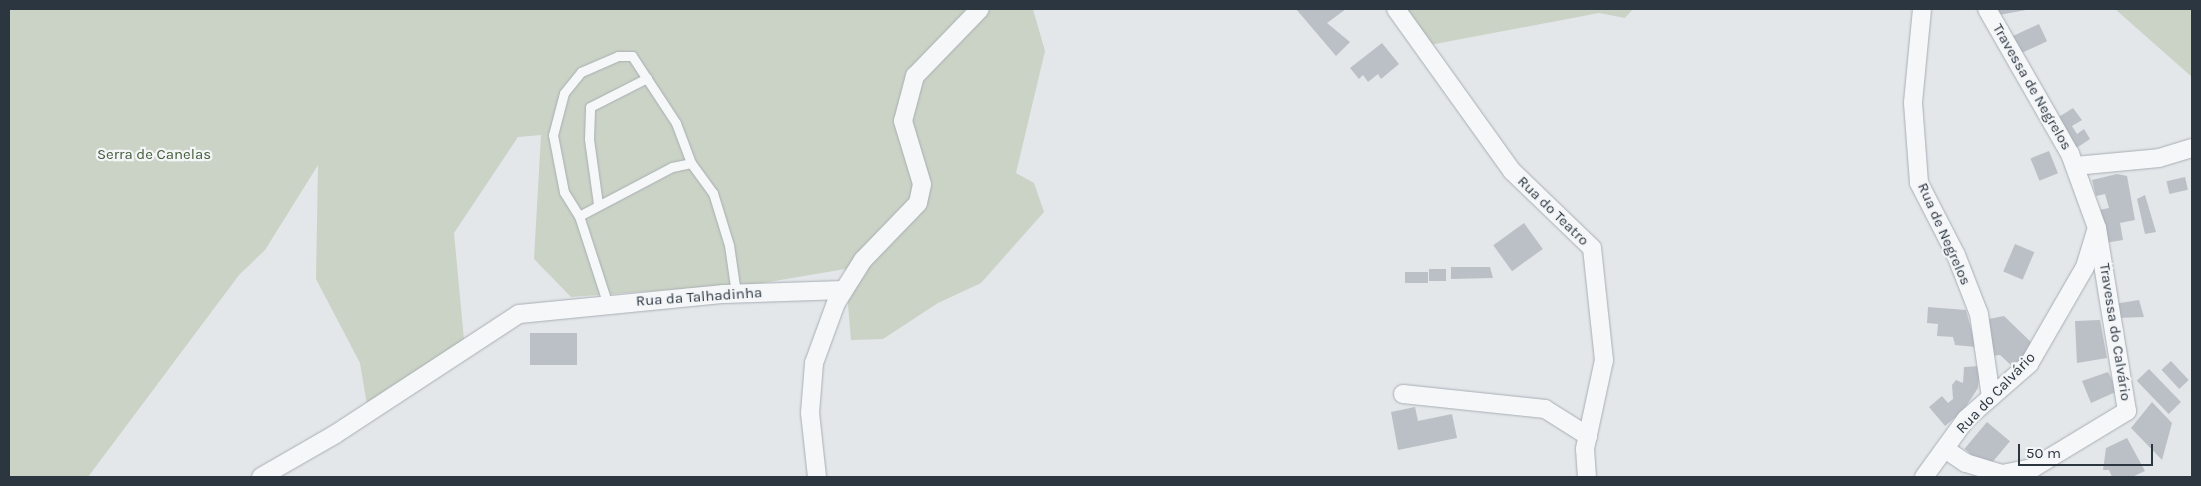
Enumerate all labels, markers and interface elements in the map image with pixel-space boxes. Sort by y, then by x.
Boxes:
street label: Travessa de Negrelos [1988,21,2076,153]
park label: Serra de Canelas [97,146,211,164]
street label: Rua do Teatro [1514,172,1592,250]
street label: Rua de Negrelos [1913,180,1975,288]
street label: Travessa do Calvário [2095,262,2135,402]
street label: Rua da Talhadinha [635,284,763,310]
street label: Rua do Calvário [1953,349,2039,437]
scale bar [2021,434,2156,466]
text: 50 m [2026,444,2061,462]

